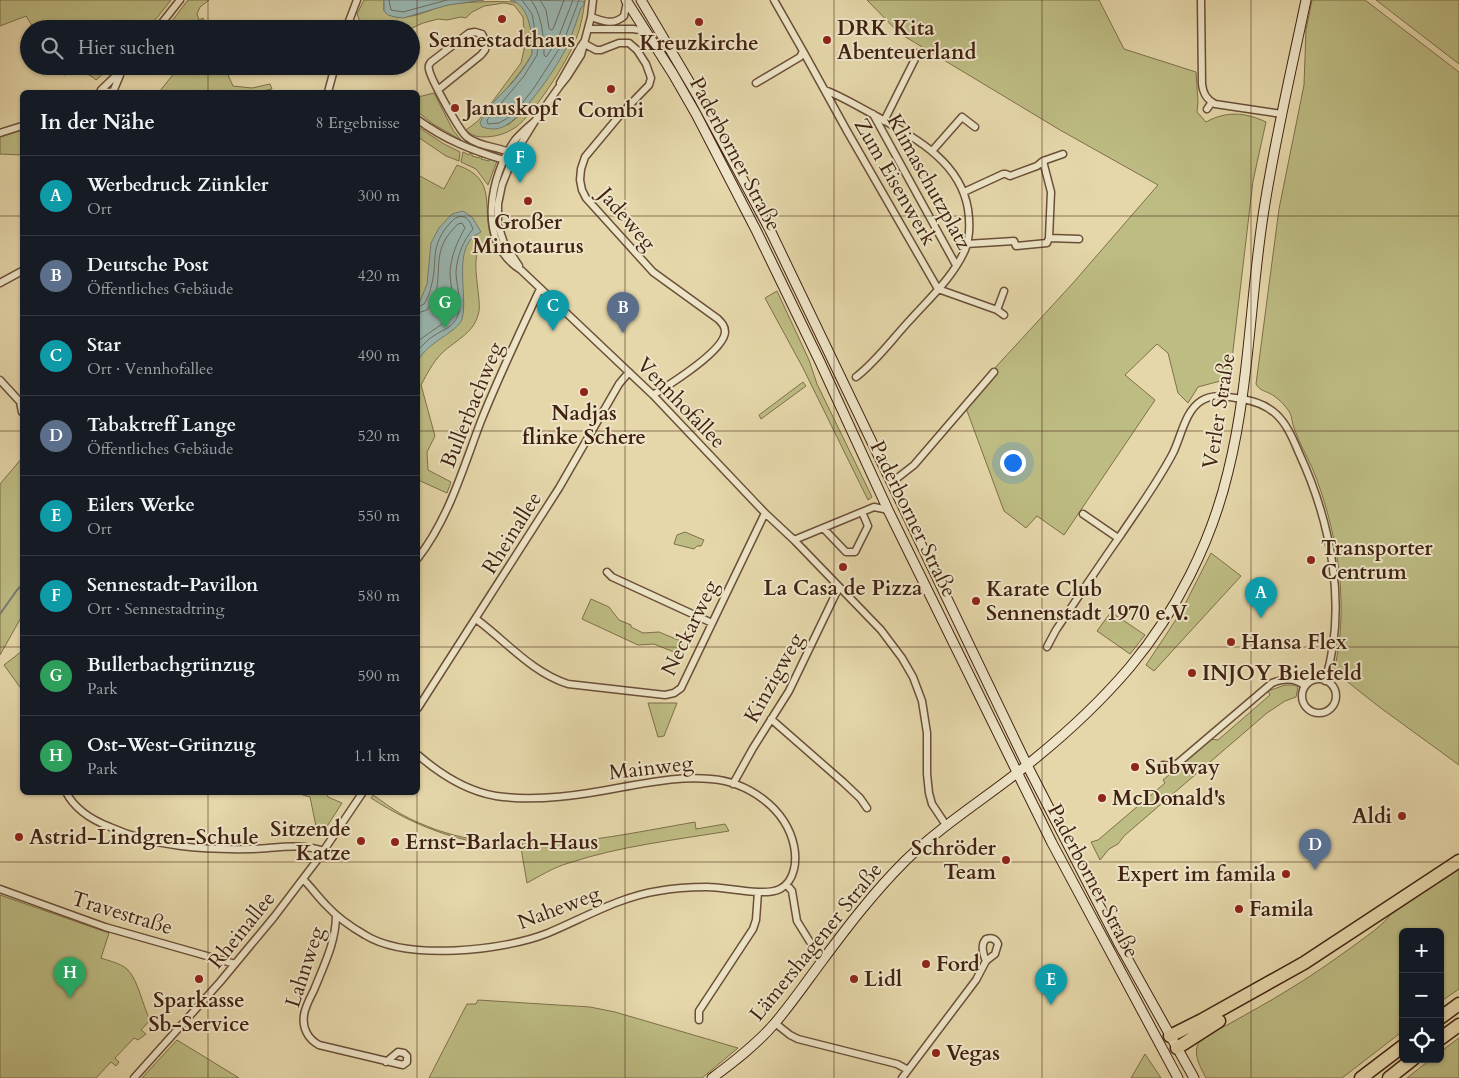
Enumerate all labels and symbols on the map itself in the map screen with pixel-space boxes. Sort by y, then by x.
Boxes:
marker: Sennestadthaus [496,13,508,25]
place label: DRK Kita Abenteuerland [837,14,976,67]
marker: Kreuzkirche [693,16,705,28]
place label: Sennestadthaus [429,26,575,55]
place label: Kreuzkirche [639,29,759,58]
marker: DRK Kita Abenteuerland [821,34,833,46]
street label: Paderborner Straße [682,72,788,236]
marker: Combi [605,83,617,95]
place label: Januskopf [462,94,562,123]
place label: Combi [578,96,645,125]
marker: Januskopf [449,102,461,114]
street label: Klimaschutzplatz [880,109,979,256]
street label: Zum Eisenwerk [847,113,944,252]
pin: F [504,142,536,183]
street label: Jadeweg [589,179,663,257]
marker: Großer Minotaurus [522,195,534,207]
place label: Großer Minotaurus [472,208,584,261]
pin: G [429,287,461,328]
pin: C [537,290,569,331]
pin: B [607,292,639,333]
street label: Bullerbachweg [434,338,510,472]
street label: Vennhofallee [630,351,732,455]
street label: Verler Straße [1196,351,1242,471]
marker: Nadjas flinke Schere [578,386,590,398]
place label: Nadjas flinke Schere [522,399,646,452]
street label: Paderborner Straße [863,436,963,602]
your location [1000,450,1026,476]
street label: Rheinallee [475,486,549,580]
place label: Transporter Centrum [1321,534,1433,587]
marker: Transporter Centrum [1305,554,1317,566]
marker: La Casa de Pizza [837,561,849,573]
place label: La Casa de Pizza [764,574,923,603]
street label: Neckarweg [654,575,726,681]
place label: Karate Club Sennenstadt 1970 e.V. [986,575,1189,628]
pin: A [1245,577,1277,618]
marker: Karate Club Sennenstadt 1970 e.V. [970,595,982,607]
street label: Kinzigweg [737,628,811,728]
place label: Hansa Flex [1241,628,1348,657]
marker: Hansa Flex [1225,636,1237,648]
place label: INJOY Bielefeld [1202,659,1362,688]
marker: INJOY Bielefeld [1186,667,1198,679]
street label: Mainweg [607,748,695,788]
place label: Subway [1145,753,1220,782]
marker: Subway [1129,761,1141,773]
place label: McDonald's [1112,784,1226,813]
marker: McDonald's [1096,792,1108,804]
street label: Paderborner Straße [1040,799,1146,963]
place label: Aldi [1352,802,1392,831]
marker: Aldi [1396,810,1408,822]
place label: Sitzende Katze [270,815,351,868]
place label: Astrid-Lindgren-Schule [29,823,259,852]
place label: Ernst-Barlach-Haus [405,828,598,857]
pin: D [1299,829,1331,870]
marker: Astrid-Lindgren-Schule [13,831,25,843]
place label: Schröder Team [911,834,997,887]
marker: Sitzende Katze [355,835,367,847]
marker: Ernst-Barlach-Haus [389,836,401,848]
marker: Schröder Team [1000,854,1012,866]
street label: Lämershagener Straße [743,857,889,1027]
place label: Expert im famila [1117,860,1277,889]
marker: Expert im famila [1280,868,1292,880]
street label: Naheweg [514,879,605,937]
street label: Travestraße [68,884,176,942]
street label: Rheinallee [202,885,282,975]
place label: Famila [1249,895,1314,924]
marker: Famila [1233,903,1245,915]
street label: Lahnweg [278,923,332,1011]
place label: Ford [936,950,980,979]
pin: H [54,957,86,998]
marker: Ford [920,958,932,970]
pin: E [1035,964,1067,1005]
place label: Lidl [864,965,902,994]
marker: Sparkasse Sb-Service [193,973,205,985]
marker: Lidl [848,973,860,985]
place label: Sparkasse Sb-Service [148,986,250,1039]
place label: Vegas [946,1039,1000,1068]
marker: Vegas [930,1047,942,1059]

